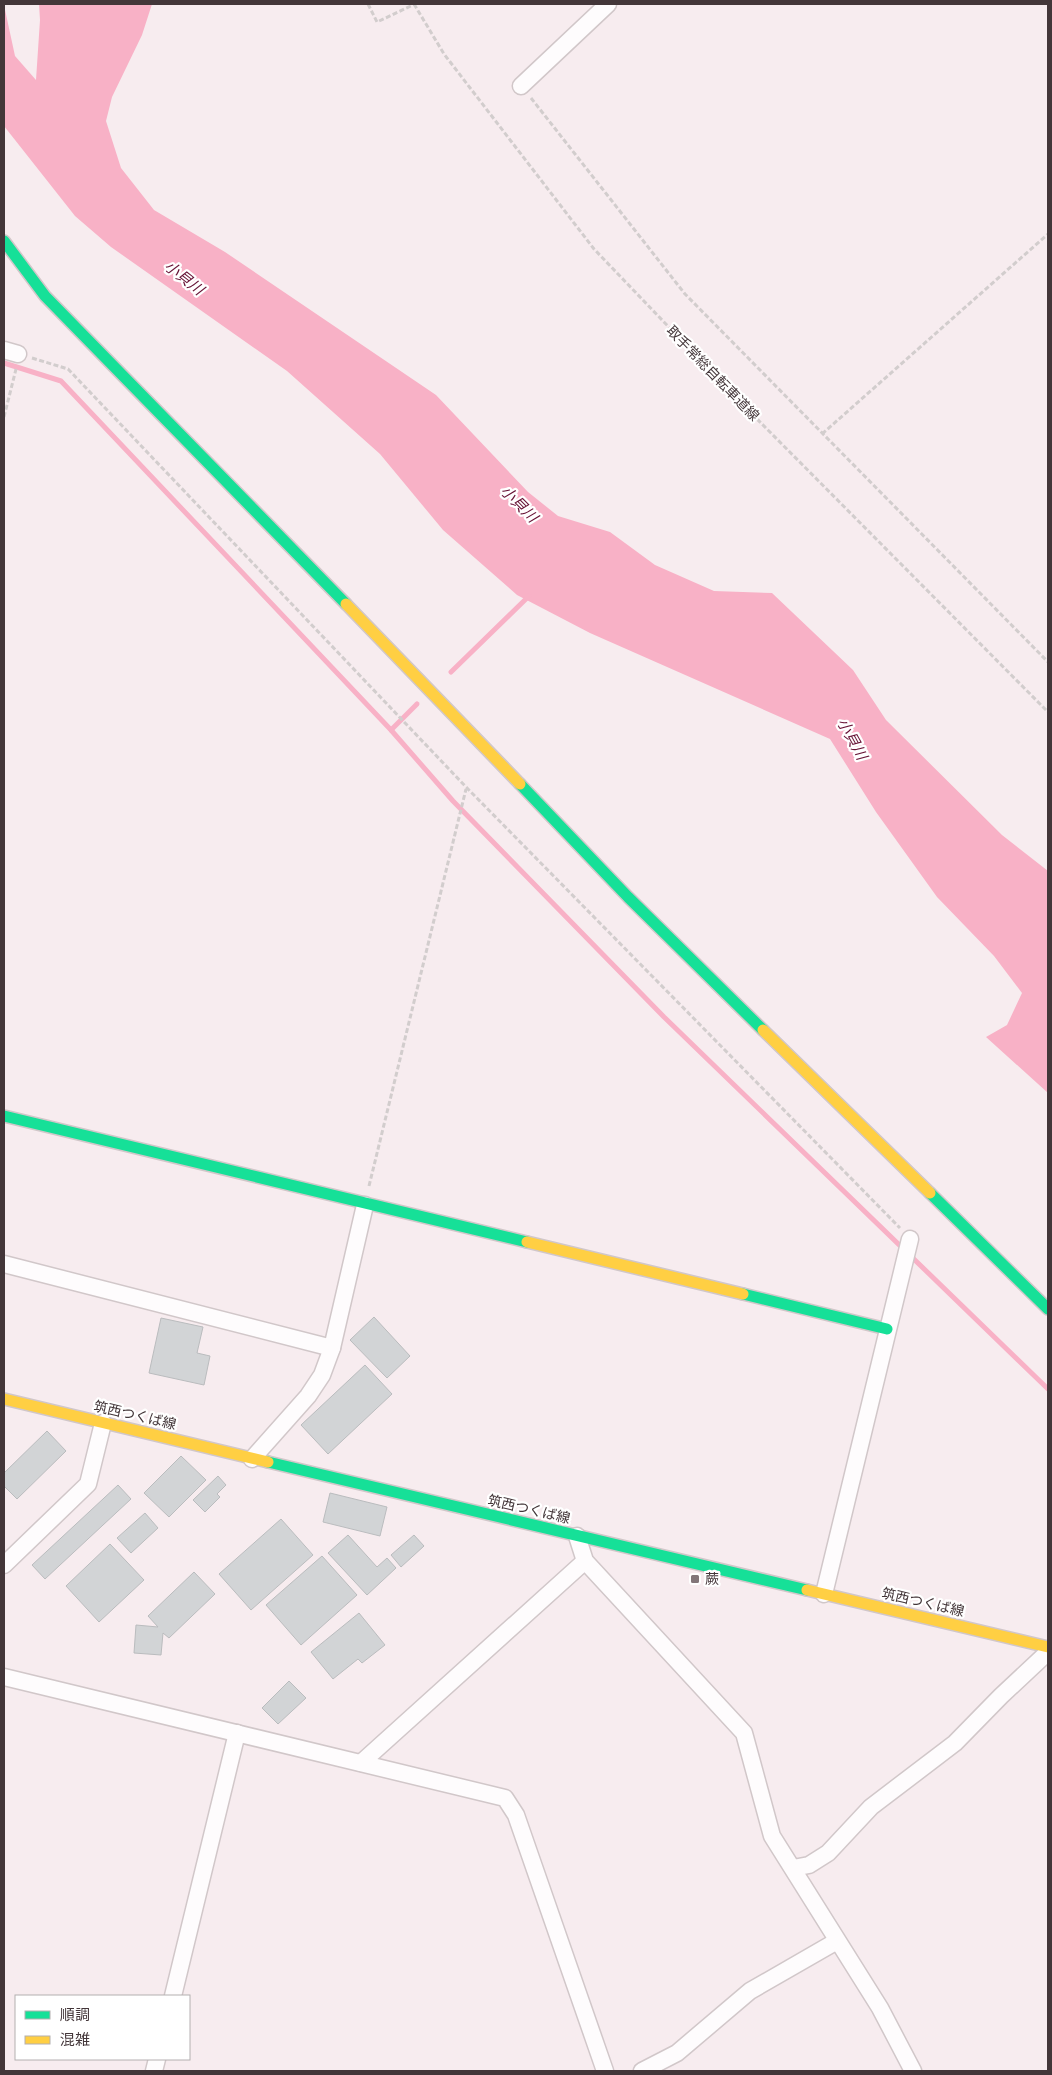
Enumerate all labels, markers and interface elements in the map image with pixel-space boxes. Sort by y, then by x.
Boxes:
water label: 小貝川 [161,257,209,299]
street label: 取手常総自転車道線 [663,322,763,424]
water label: 小貝川 [497,482,543,527]
water label: 小貝川 [834,715,872,764]
street label: 筑西つくば線 [92,1398,178,1432]
street label: 筑西つくば線 [486,1492,572,1526]
place label: 蕨 [705,1571,719,1587]
marker: 蕨 [689,1573,701,1585]
street label: 筑西つくば線 [880,1585,966,1619]
legend [15,1995,190,2060]
text: 順調 [60,2006,90,2023]
text: 混雑 [60,2031,90,2048]

